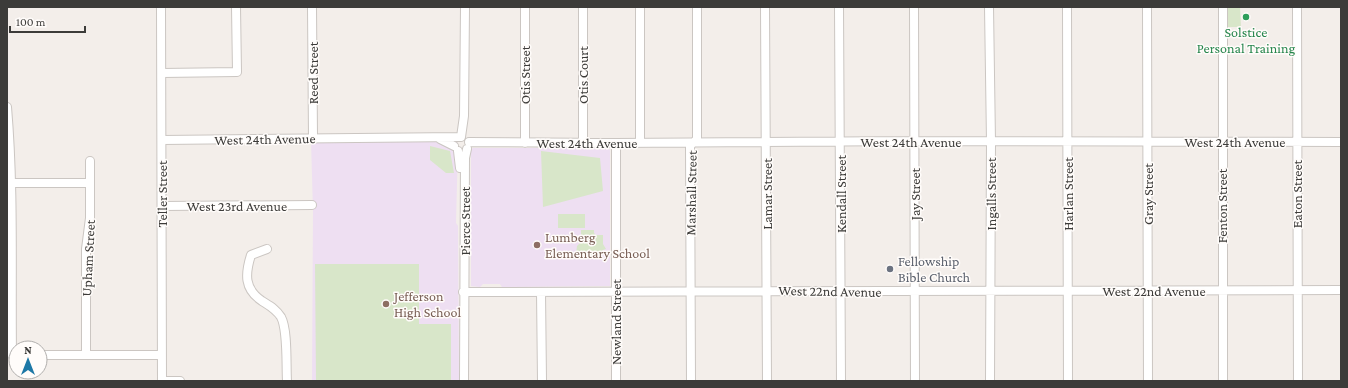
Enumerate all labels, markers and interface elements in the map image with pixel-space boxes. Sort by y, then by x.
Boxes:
scale bar [10,8,85,34]
marker: Solstice Personal Training [1241,12,1251,22]
text: 100 m [16,15,46,29]
place label: Solstice Personal Training [1197,24,1295,56]
street label: Reed Street [305,41,321,104]
street label: Otis Street [517,45,533,104]
street label: Otis Court [575,46,591,104]
street label: West 24th Avenue [214,130,316,148]
street label: West 24th Avenue [860,134,962,150]
street label: West 24th Avenue [1184,134,1286,150]
street label: West 24th Avenue [536,135,638,151]
street label: Marshall Street [682,150,700,236]
street label: Kendall Street [833,155,849,233]
street label: Ingalls Street [983,157,999,231]
street label: Harlan Street [1060,157,1076,231]
street label: Lamar Street [759,158,775,230]
street label: Eaton Street [1289,159,1305,228]
street label: Teller Street [154,160,170,228]
street label: Gray Street [1140,163,1156,225]
street label: Jay Street [907,167,923,222]
street label: Fenton Street [1214,168,1230,243]
street label: Pierce Street [457,186,473,255]
street label: West 23rd Avenue [187,198,287,214]
street label: Upham Street [78,219,98,297]
place label: Lumberg Elementary School [545,229,650,261]
marker: Lumberg Elementary School [532,240,542,250]
place label: Fellowship Bible Church [898,253,971,285]
marker: Fellowship Bible Church [885,264,895,274]
street label: Newland Street [608,279,624,365]
street label: West 22nd Avenue [778,282,882,300]
street label: West 22nd Avenue [1102,283,1206,299]
place label: Jefferson High School [392,288,461,320]
marker: Jefferson High School [381,299,391,309]
north arrow [8,340,48,380]
text: N [24,344,32,356]

